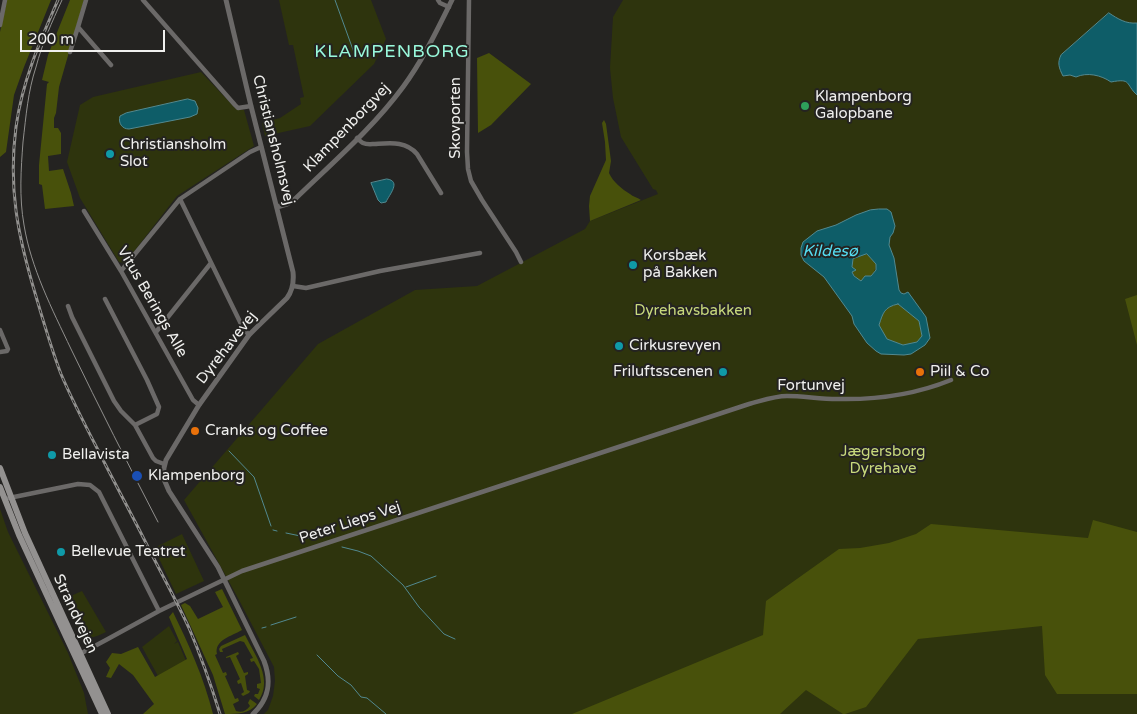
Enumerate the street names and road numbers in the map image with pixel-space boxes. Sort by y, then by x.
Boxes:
street label: Christiansholmsvej [248,73,298,207]
street label: Skovporten [447,77,465,159]
street label: Klampenborgvej [300,80,394,176]
street label: Vitus Berings Alle [113,243,191,361]
street label: Dyrehavevej [193,308,261,388]
street label: Fortunvej [777,377,845,395]
street label: Peter Lieps Vej [297,498,403,548]
street label: Strandvejen [49,572,101,656]

